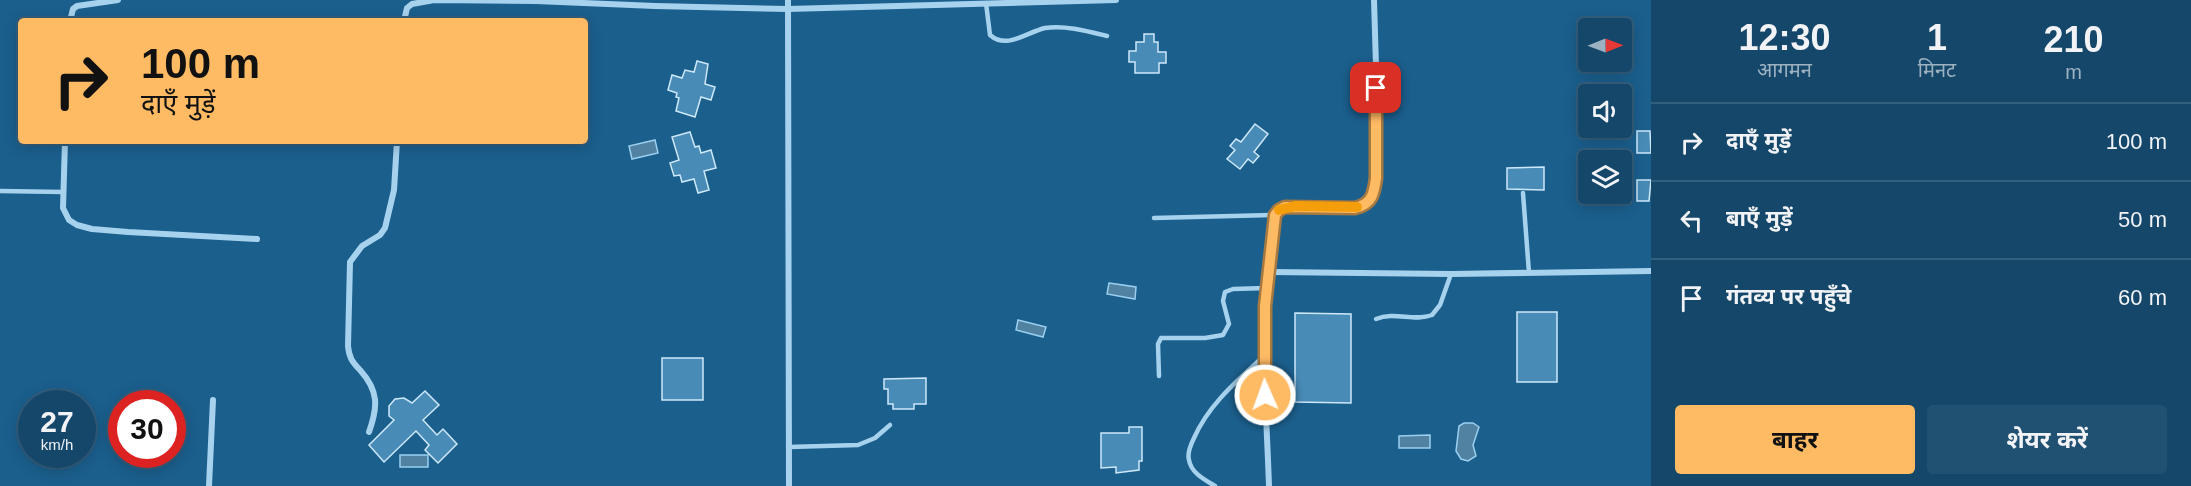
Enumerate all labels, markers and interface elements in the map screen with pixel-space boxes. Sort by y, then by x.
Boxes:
text: 12:30 [1738,17,1830,58]
text: 1 [1927,17,1947,58]
north arrow [1578,18,1632,72]
map controls [1578,18,1632,204]
text: 210 [2044,19,2104,60]
text: 100 m [141,40,260,87]
icon: right [42,42,120,120]
text: आगमन [1757,59,1812,81]
text: मिनट [1918,59,1956,81]
text: m [2065,61,2082,83]
pin [1350,62,1401,113]
icon: arrive [1359,71,1392,104]
button: sound [1578,84,1632,138]
text: दाएँ मुड़ें [141,89,215,119]
icon: right [1675,126,1708,159]
text: दाएँ मुड़ें [1726,128,1791,153]
text: 100 m [2106,129,2167,154]
button: layers [1578,150,1632,204]
icon: left [1675,204,1708,237]
text: बाएँ मुड़ें [1726,206,1792,231]
text: 50 m [2118,207,2167,232]
icon: arrive [1675,282,1708,315]
text: गंतव्य पर पहुँचे [1726,284,1851,309]
text: 60 m [2118,285,2167,310]
position arrow [1233,363,1297,427]
speed limit sign: 30 [108,390,186,468]
text: 27 [40,405,74,438]
button: बाहर [1675,405,1915,474]
button: शेयर करें [1927,405,2167,474]
text: km/h [41,436,73,453]

